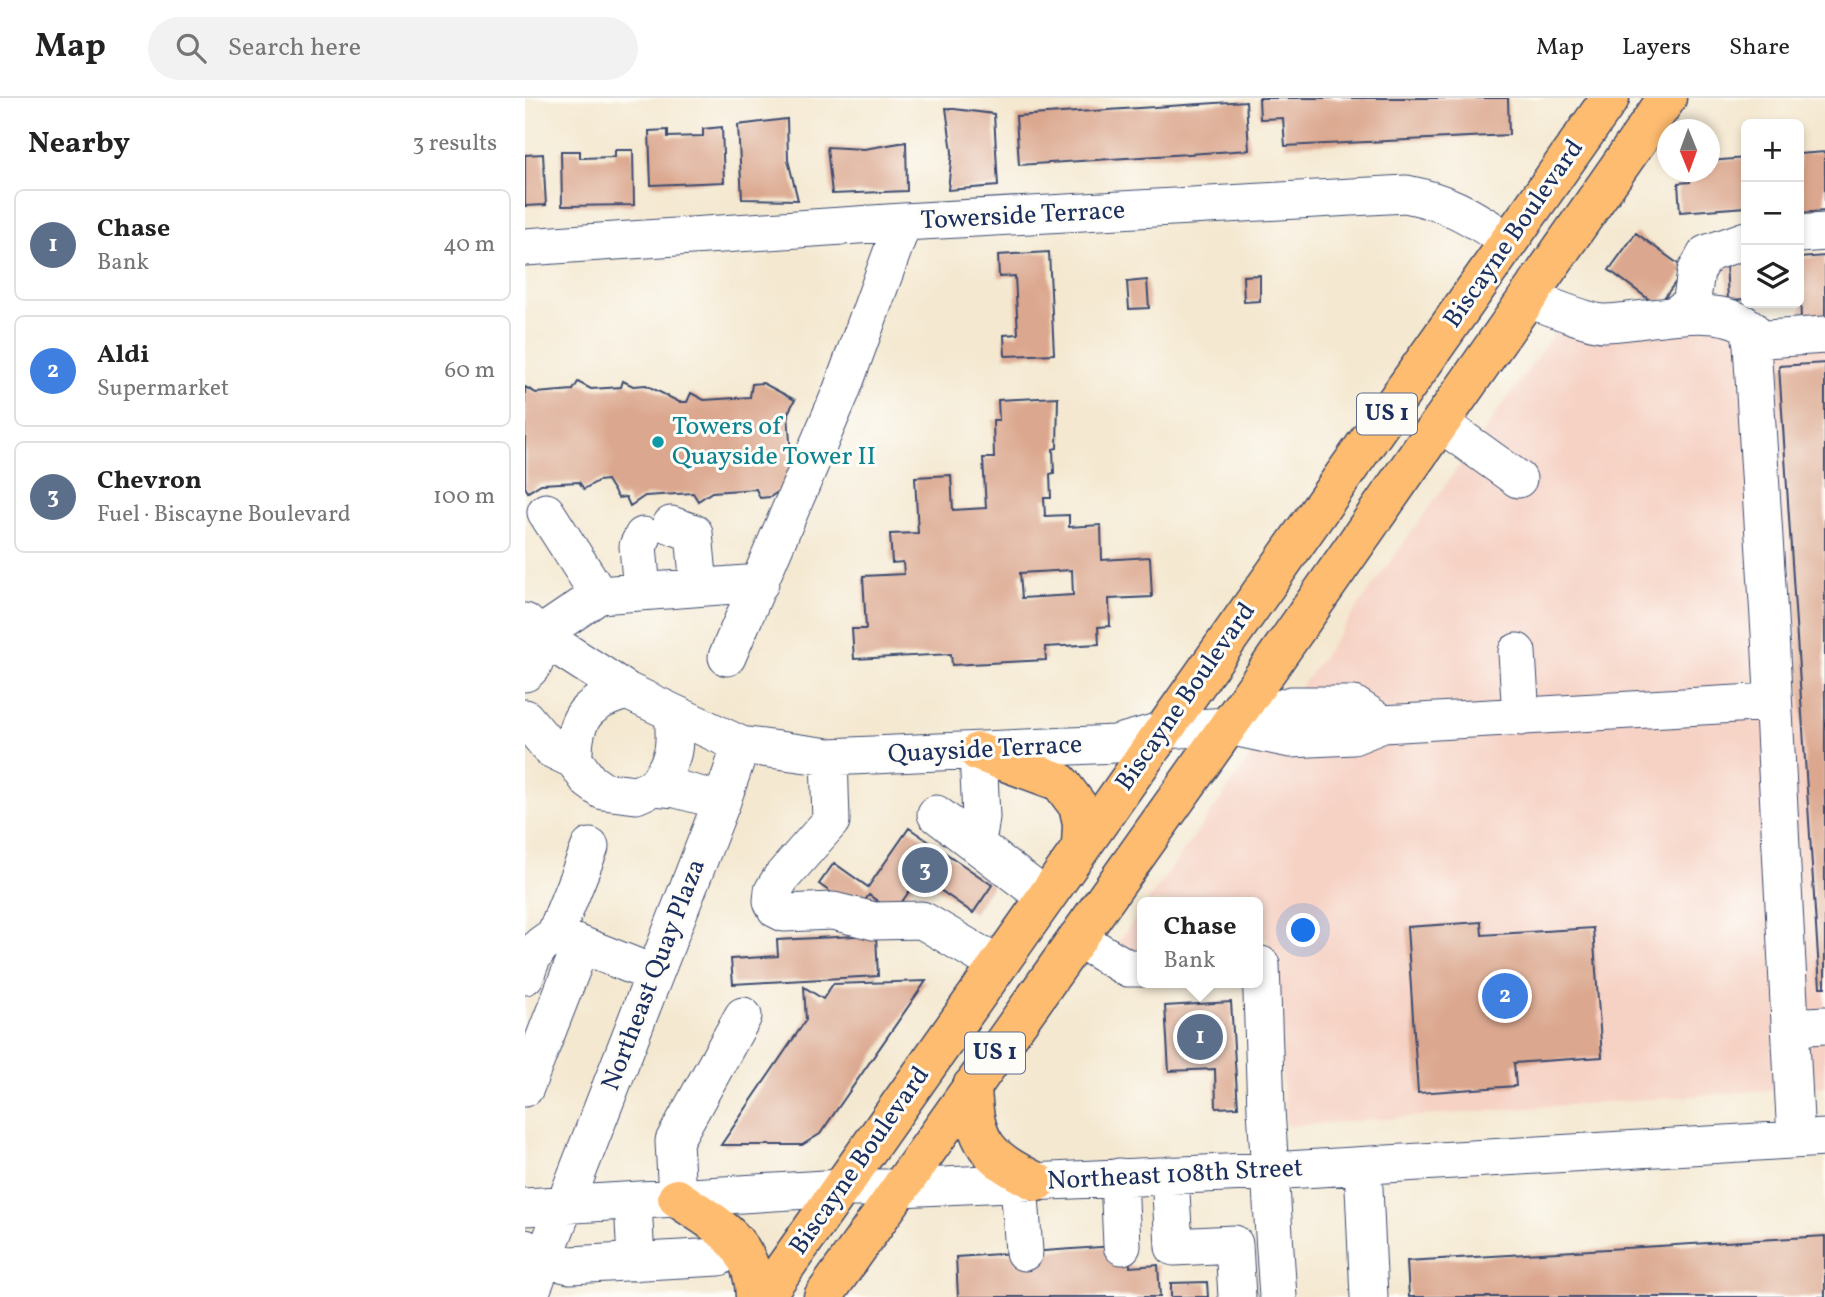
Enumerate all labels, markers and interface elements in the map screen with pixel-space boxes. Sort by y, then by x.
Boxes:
search box [148,17,638,80]
text: Map [35,25,106,71]
icon: search [172,29,210,67]
text: Search here [228,30,361,66]
text: Map [1536,31,1584,65]
text: Layers [1622,31,1691,65]
text: Share [1729,31,1790,65]
north arrow [1657,119,1720,182]
map controls [1741,119,1804,308]
button: + [1741,119,1804,182]
text: Nearby [28,123,130,165]
text: 3 results [412,128,497,160]
street label: Biscayne Boulevard [1435,132,1593,336]
button: − [1741,182,1804,245]
street label: Towerside Terrace [920,193,1126,239]
text: Chase [97,211,170,247]
text: 1 [48,229,58,261]
text: 40 m [443,229,495,261]
button: layers [1741,245,1804,308]
text: Bank [97,247,149,279]
text: Aldi [97,337,149,373]
text: 2 [47,355,59,387]
text: 60 m [445,355,495,387]
text: Supermarket [97,373,229,405]
road number: US 1 [1357,394,1417,435]
place label: Towers of Quayside Tower II [672,409,876,475]
marker: Towers of Quayside Tower II [650,434,666,450]
text: Chevron [97,463,202,499]
text: 3 [47,481,59,513]
text: 100 m [433,481,495,513]
text: Fuel · Biscayne Boulevard [97,499,351,531]
street label: Biscayne Boulevard [1107,595,1265,799]
street label: Quayside Terrace [887,727,1083,773]
pin: 3 [902,844,948,896]
street label: Northeast Quay Plaza [593,854,715,1096]
popup [1137,897,1263,988]
text: Chase [1163,909,1237,945]
your location [1286,913,1320,947]
text: Bank [1163,945,1215,977]
pin: 2 [1482,970,1528,1022]
pin: 1 [1177,1011,1223,1063]
road number: US 1 [965,1032,1025,1073]
street label: Biscayne Boulevard [781,1059,939,1263]
street label: Northeast 108th Street [1046,1150,1304,1200]

